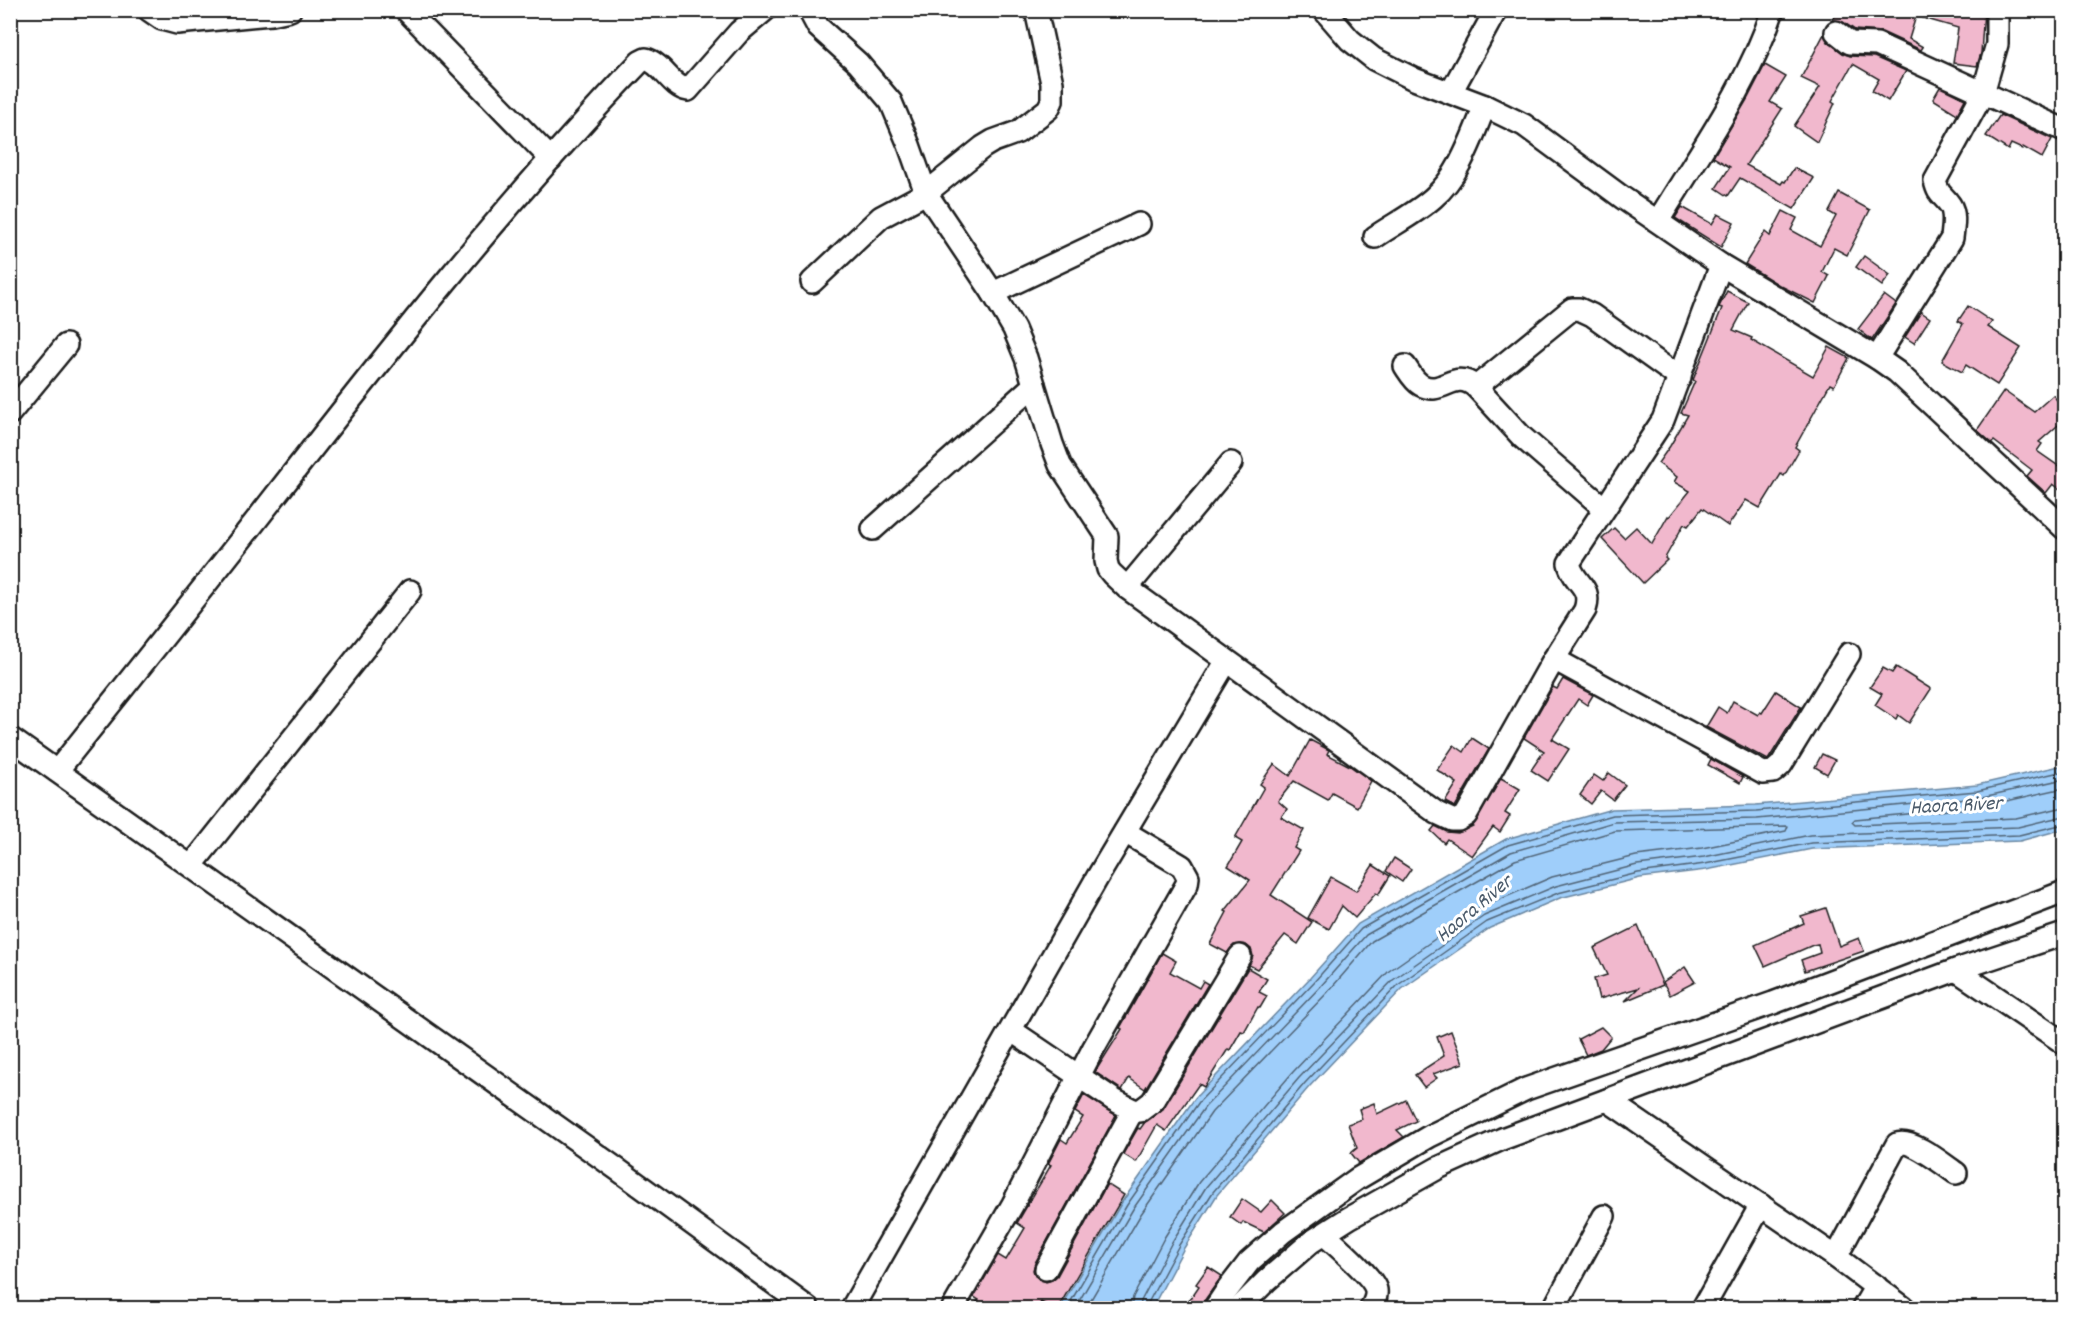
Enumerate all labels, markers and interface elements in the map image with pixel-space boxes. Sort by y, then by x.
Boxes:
water label: Haora River [1909,789,2005,824]
water label: Haora River [1430,867,1522,951]

